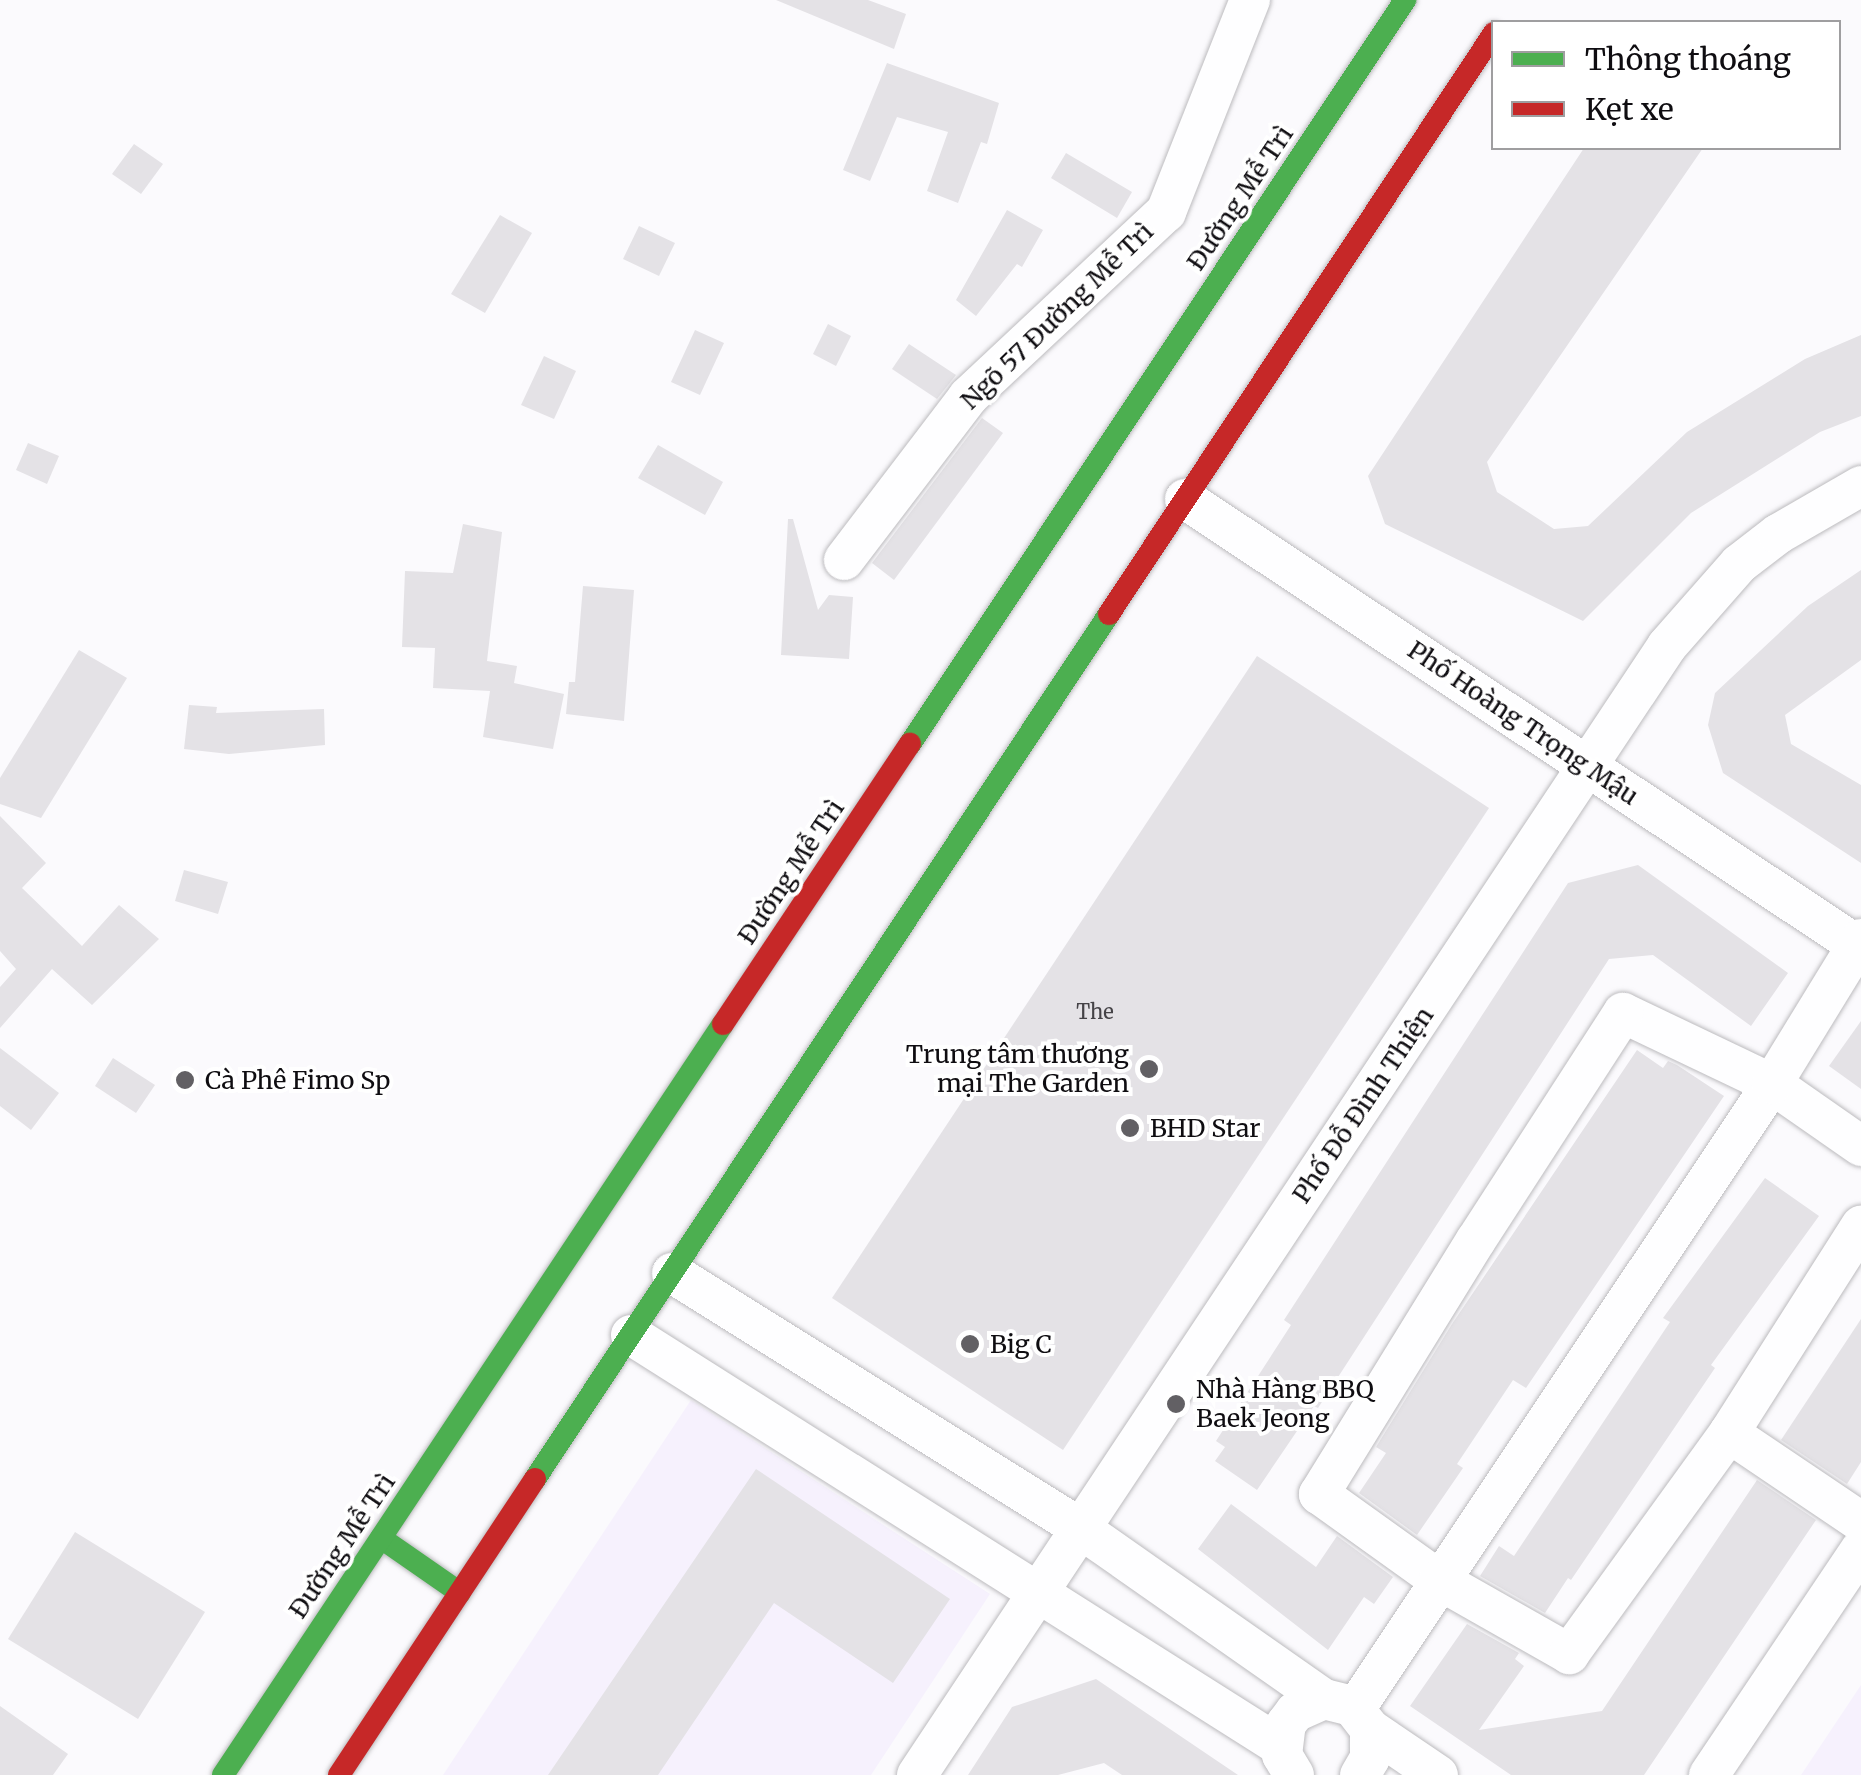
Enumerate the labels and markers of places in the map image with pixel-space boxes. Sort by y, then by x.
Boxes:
place label: Trung tâm thương mại The Garden [906,1040,1129,1099]
marker: Trung tâm thương mại The Garden [1138,1058,1160,1080]
place label: Cà Phê Fimo Sp [205,1065,390,1095]
marker: Cà Phê Fimo Sp [174,1069,196,1091]
place label: BHD Star [1150,1113,1261,1143]
marker: BHD Star [1119,1117,1141,1139]
place label: Big C [990,1329,1052,1359]
marker: Big C [959,1333,981,1355]
place label: Nhà Hàng BBQ Baek Jeong [1196,1375,1374,1434]
marker: Nhà Hàng BBQ Baek Jeong [1165,1393,1187,1415]

